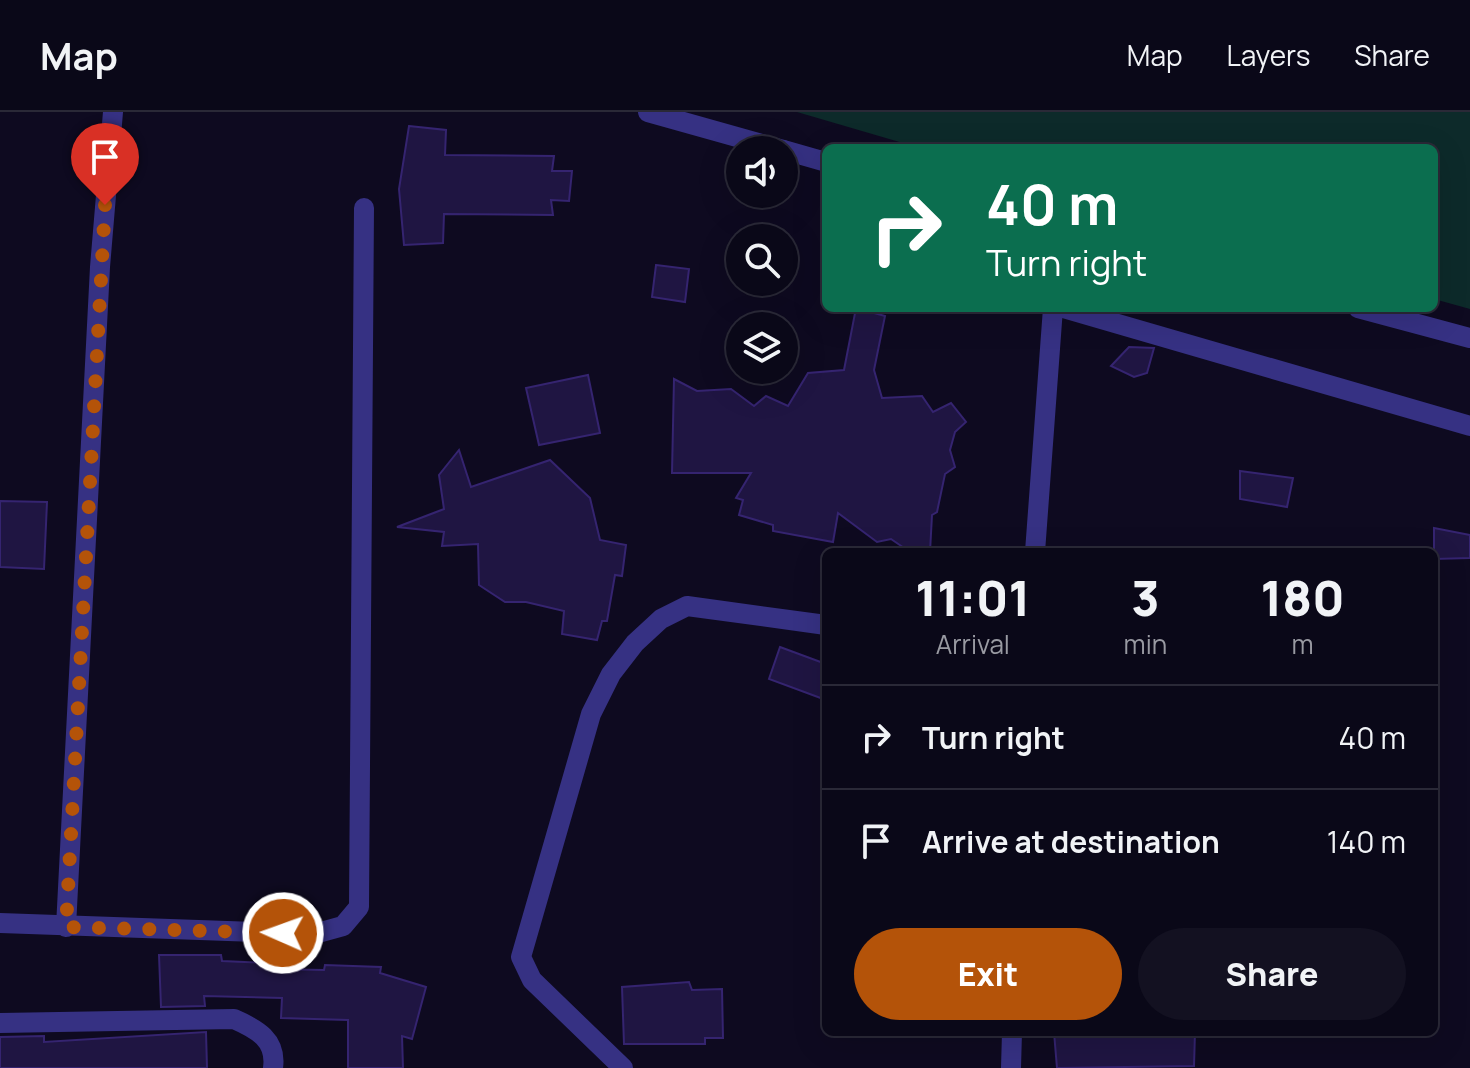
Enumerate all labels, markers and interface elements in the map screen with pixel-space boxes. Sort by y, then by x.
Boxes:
text: Map [40,29,118,81]
text: Map [1127,36,1183,74]
text: Layers [1227,36,1310,74]
text: Share [1354,36,1430,74]
pin [71,123,139,205]
icon: arrive [83,135,127,179]
map controls [726,136,798,384]
button: sound [726,136,798,208]
text: 40 m [986,165,1118,242]
icon: right [854,176,958,280]
button: search [726,224,798,296]
text: Turn right [986,238,1147,287]
button: layers [726,312,798,384]
text: 11:01 [915,565,1030,630]
text: 3 [1131,565,1160,630]
text: 180 [1261,565,1345,630]
text: Arrival [936,626,1010,662]
text: min [1124,626,1167,662]
text: m [1292,626,1314,662]
icon: right [854,715,898,759]
text: Turn right [922,717,1065,758]
text: 40 m [1339,717,1406,758]
icon: arrive [854,819,898,863]
text: Arrive at destination [922,821,1220,862]
text: 140 m [1327,821,1406,862]
position arrow [241,891,325,975]
button: Exit [854,928,1122,1020]
button: Share [1138,928,1406,1020]

